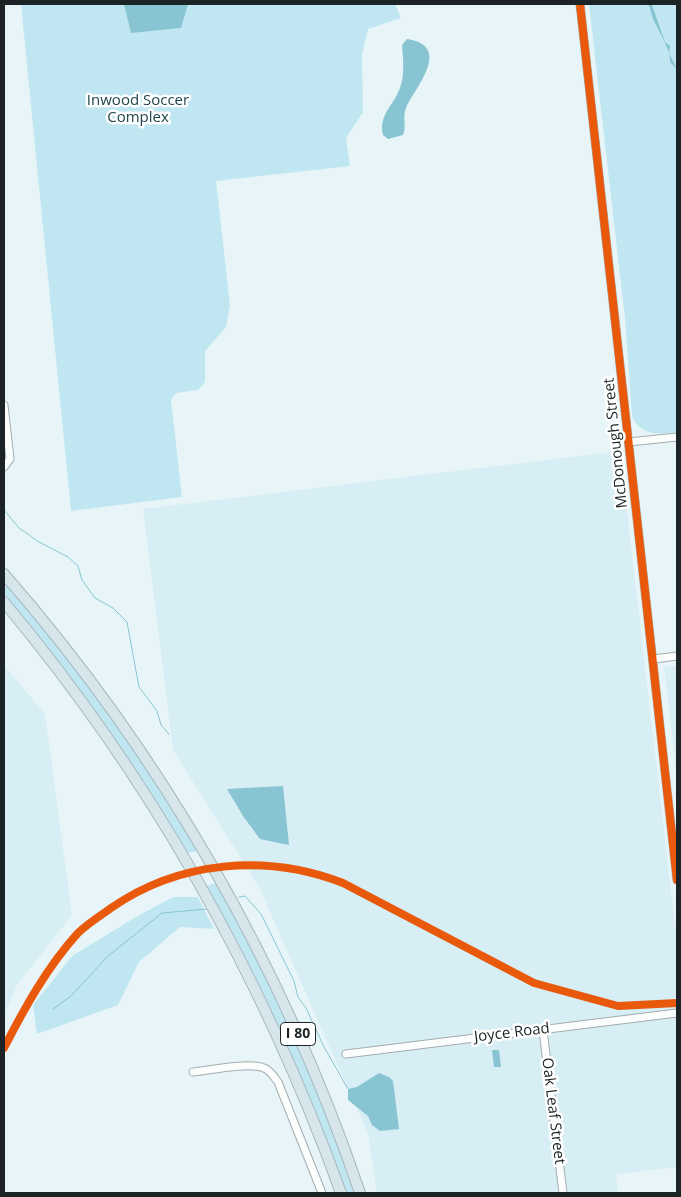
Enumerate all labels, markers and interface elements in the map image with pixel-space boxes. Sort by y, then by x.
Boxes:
park label: Inwood Soccer Complex [87,92,189,127]
street label: McDonough Street [600,377,632,509]
street label: Joyce Road [473,1019,551,1047]
road number: I 80 [280,1022,316,1046]
street label: Oak Leaf Street [538,1057,568,1165]

